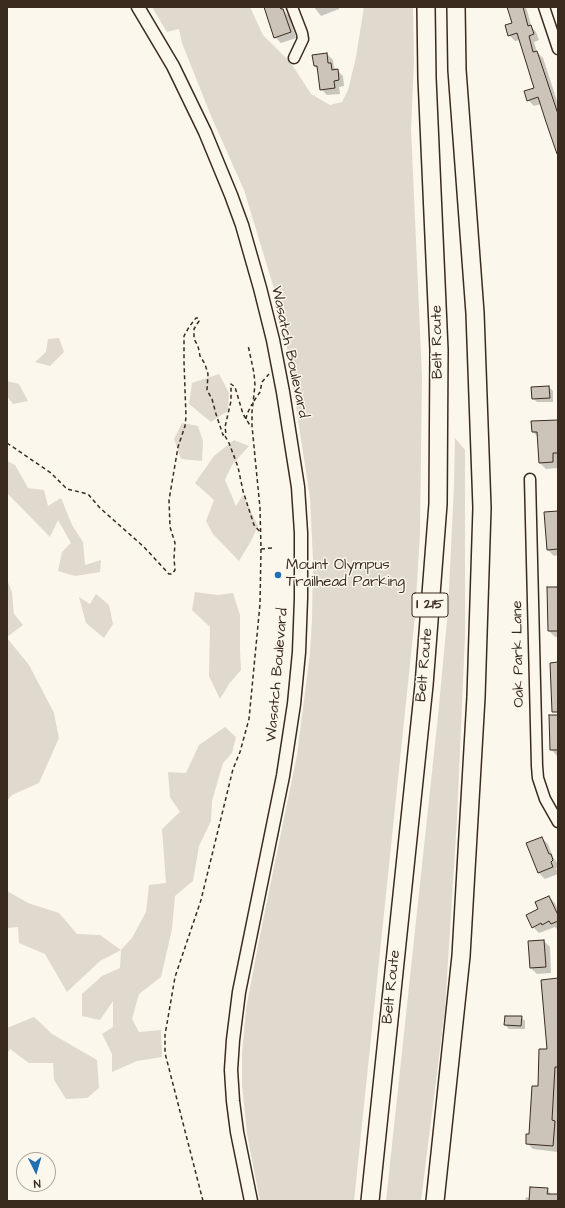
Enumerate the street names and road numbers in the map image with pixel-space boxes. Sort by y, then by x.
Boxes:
street label: Wasatch Boulevard [266,284,312,420]
street label: Belt Route [428,305,448,379]
road number: I 215 [412,593,448,617]
street label: Oak Park Lane [509,600,529,708]
street label: Wasatch Boulevard [263,607,293,743]
street label: Belt Route [413,627,437,703]
street label: Belt Route [379,949,405,1025]

